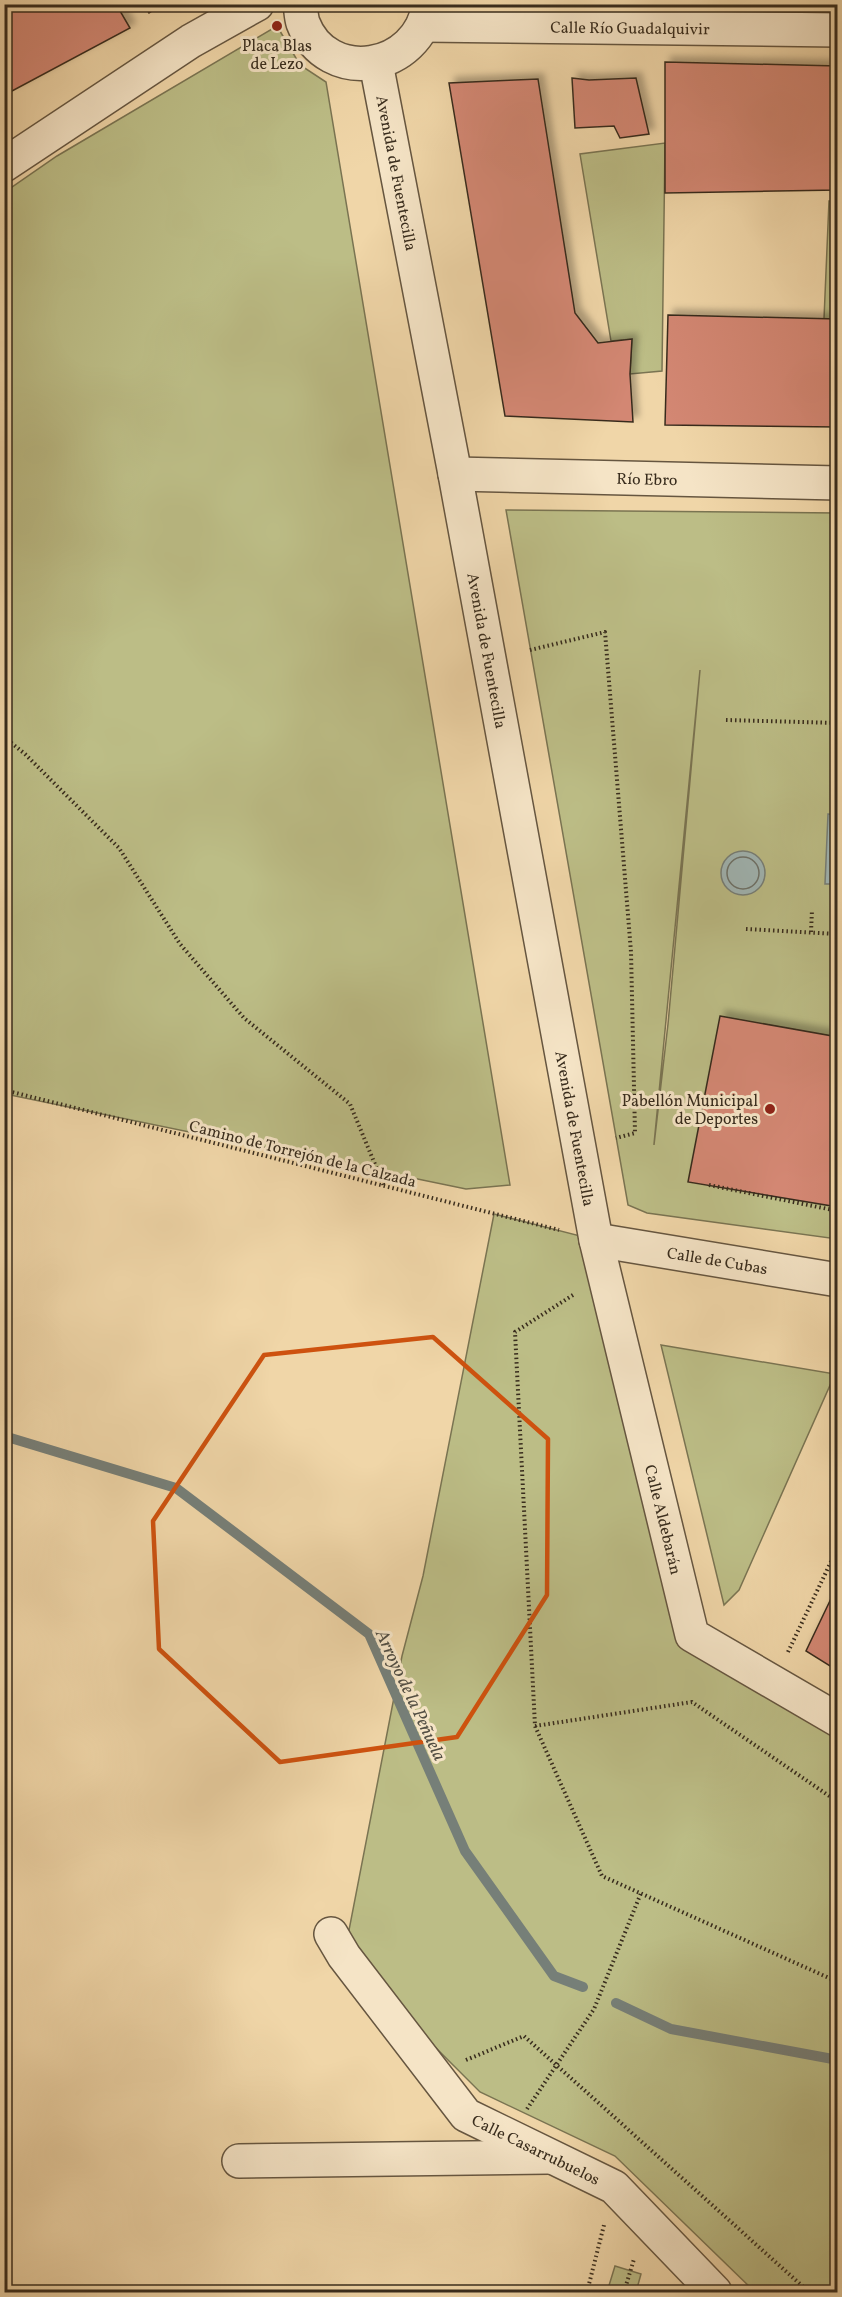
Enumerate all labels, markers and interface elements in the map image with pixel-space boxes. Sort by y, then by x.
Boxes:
street label: Calle Río Guadalquivir [550,18,710,41]
marker: Placa Blas de Lezo [270,19,284,33]
place label: Placa Blas de Lezo [242,36,312,76]
street label: Avenida de Fuentecilla [369,94,421,253]
street label: Río Ebro [616,469,678,492]
street label: Avenida de Fuentecilla [460,571,511,731]
street label: Avenida de Fuentecilla [548,1049,599,1209]
place label: Pabellón Municipal de Deportes [622,1091,758,1131]
marker: Pabellón Municipal de Deportes [763,1102,777,1116]
street label: Camino de Torrejón de la Calzada [187,1116,418,1194]
street label: Calle de Cubas [665,1243,769,1281]
street label: Calle Aldebarán [638,1463,686,1577]
water label: Arroyo de la Peñuela [368,1625,451,1765]
street label: Calle Casarrubuelos [467,2110,603,2192]

